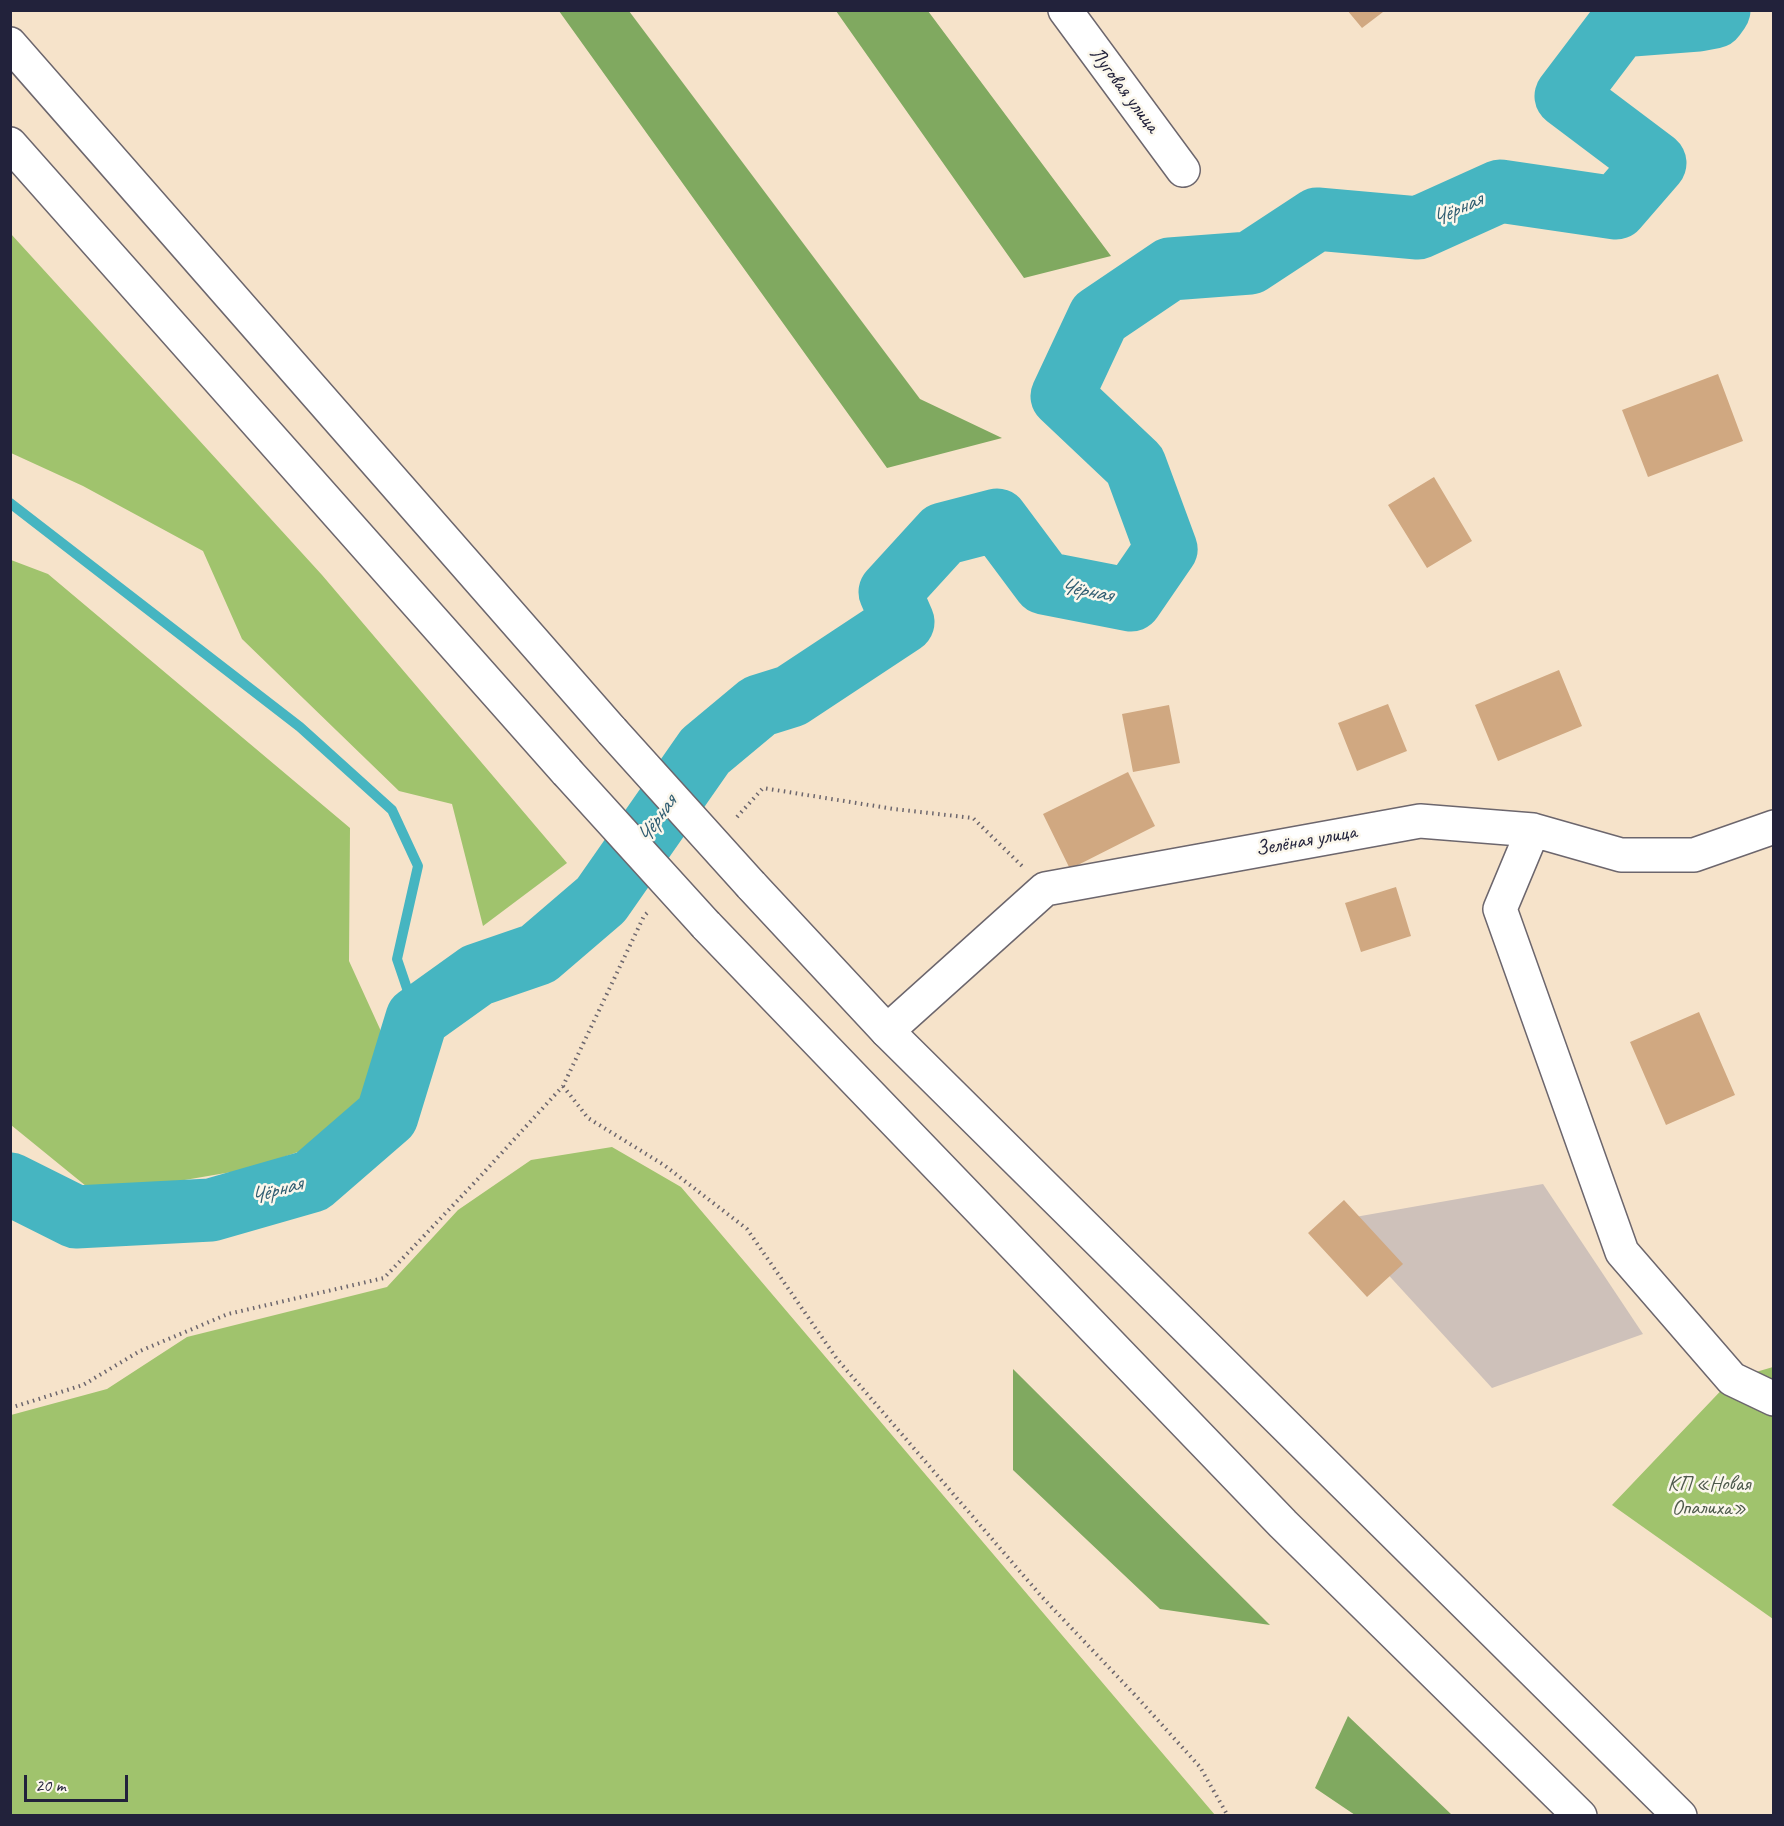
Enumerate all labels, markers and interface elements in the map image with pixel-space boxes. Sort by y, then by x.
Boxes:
street label: Луговая улица [1084,42,1164,138]
water label: Чёрная [1428,187,1486,233]
water label: Чёрная [1058,573,1114,609]
water label: Чёрная [631,791,683,849]
street label: Зелёная улица [1254,820,1358,862]
water label: Чёрная [247,1171,305,1211]
park label: КП «Новая Опалиха» [1668,1471,1750,1521]
scale bar [27,1763,130,1801]
text: 20 m [35,1774,66,1796]

